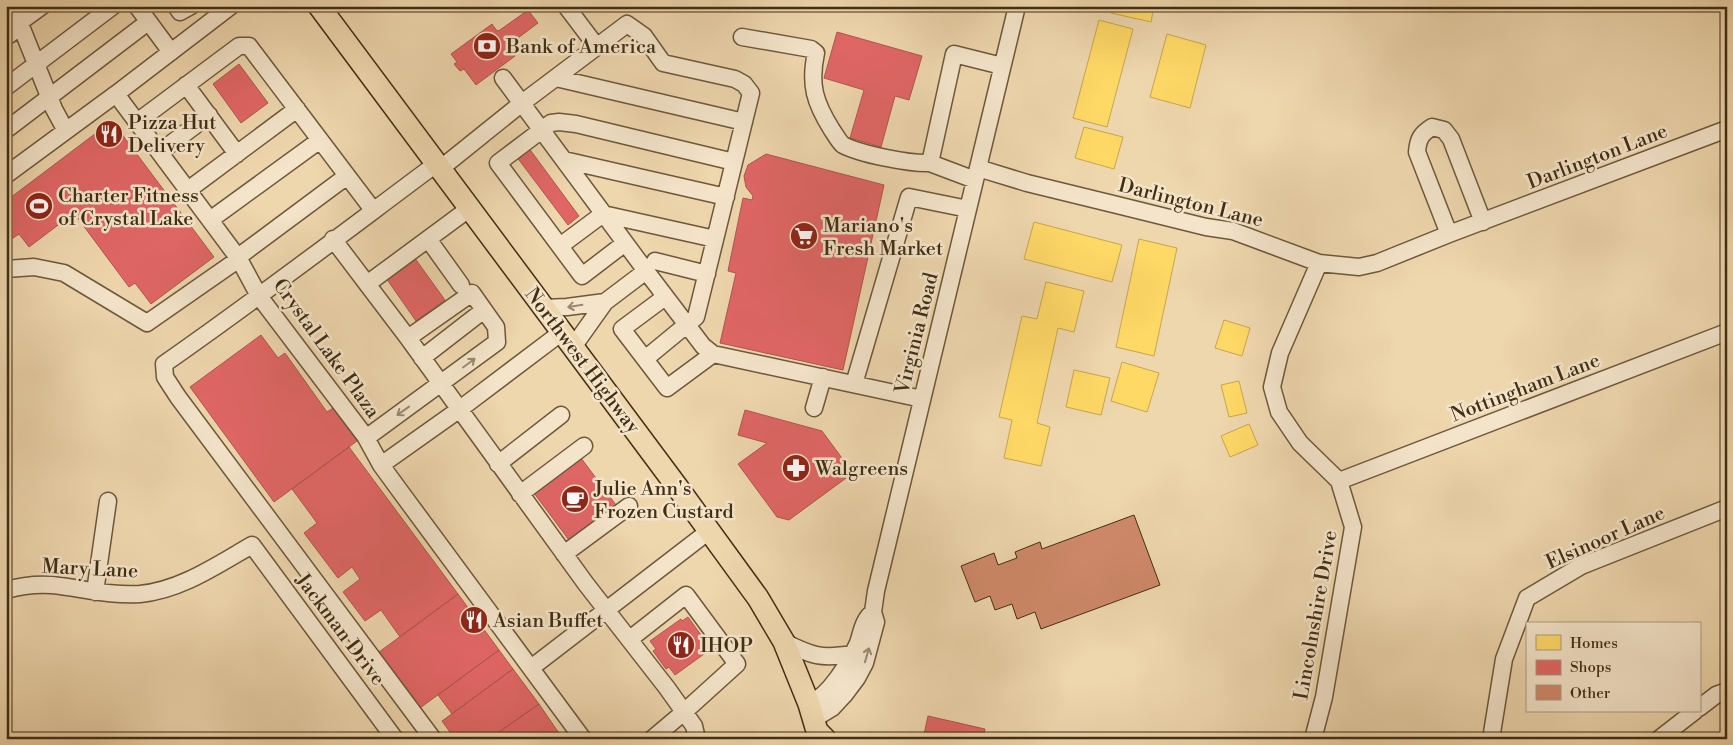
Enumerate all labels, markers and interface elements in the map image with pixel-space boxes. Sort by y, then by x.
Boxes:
bank icon: Bank of America [472,31,502,61]
place label: Bank of America [505,35,657,60]
place label: Pizza Hut Delivery [128,111,216,159]
restaurant icon: Pizza Hut Delivery [94,119,124,149]
street label: Darlington Lane [1524,119,1671,196]
street label: Darlington Lane [1116,173,1266,234]
place label: Charter Fitness of Crystal Lake [58,184,199,232]
sports icon: Charter Fitness of Crystal Lake [24,191,54,221]
place label: Mariano's Fresh Market [823,214,943,262]
supermarket icon: Mariano's Fresh Market [789,221,819,251]
street label: Virginia Road [890,269,945,398]
street label: Crystal Lake Plaza [267,274,385,424]
street label: Northwest Highway [519,283,645,439]
one-way arrow [567,301,583,311]
street label: Nottingham Lane [1447,348,1604,428]
one-way arrow [462,358,476,368]
one-way arrow [396,406,410,416]
pharmacy icon: Walgreens [781,453,811,483]
place label: Walgreens [814,457,908,482]
place label: Julie Ann's Frozen Custard [593,477,734,525]
cafe icon: Julie Ann's Frozen Custard [560,484,590,514]
street label: Elsinoor Lane [1542,501,1669,576]
street label: Lincolnshire Drive [1289,528,1344,702]
street label: Mary Lane [41,554,139,585]
street label: Jackman Drive [289,568,390,691]
restaurant icon: Asian Buffet [459,605,489,635]
place label: Asian Buffet [492,609,603,634]
legend [1526,622,1700,712]
restaurant icon: IHOP [666,630,696,660]
place label: IHOP [700,634,753,659]
text: Homes [1570,634,1618,653]
one-way arrow [863,648,873,664]
text: Shops [1570,658,1611,677]
text: Other [1570,684,1611,703]

